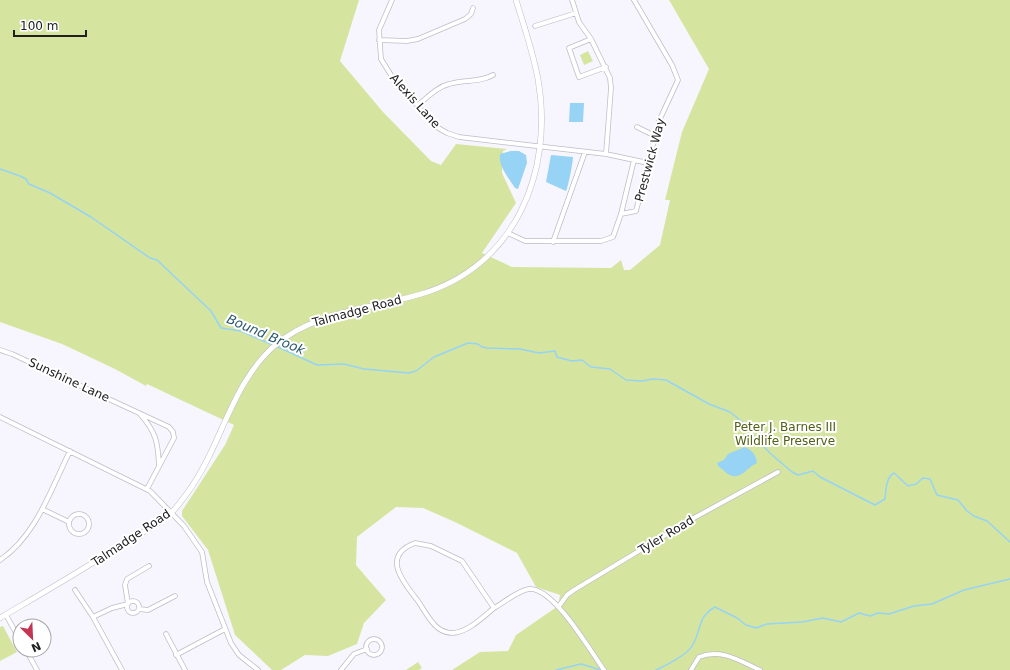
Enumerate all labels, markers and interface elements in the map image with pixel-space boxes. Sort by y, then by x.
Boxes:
scale bar [14,12,86,38]
text: 100 m [20,19,58,33]
street label: Alexis Lane [387,71,443,131]
street label: Prestwick Way [632,117,668,203]
street label: Talmadge Road [310,292,403,330]
water label: Bound Brook [224,311,308,358]
street label: Sunshine Lane [26,355,112,405]
park label: Peter J. Barnes III Wildlife Preserve [734,420,836,448]
street label: Talmadge Road [88,507,173,570]
street label: Tyler Road [635,513,696,558]
north arrow [12,618,52,658]
text: N [29,639,43,654]

